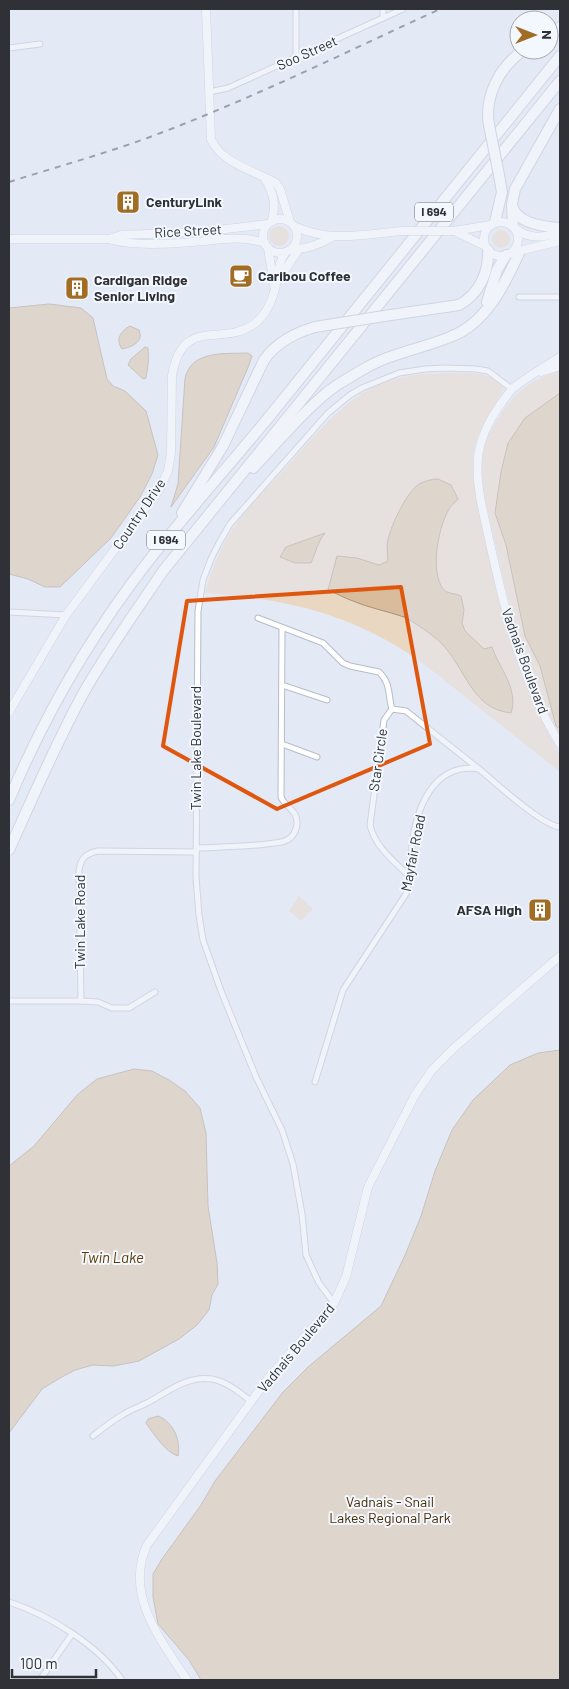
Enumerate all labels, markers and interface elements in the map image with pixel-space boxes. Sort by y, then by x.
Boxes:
north arrow [509,10,559,60]
text: N [539,30,556,40]
street label: Soo Street [274,32,340,73]
building icon: CenturyLink [115,189,141,215]
place label: CenturyLink [146,193,223,210]
road number: I 694 [415,202,453,222]
street label: Rice Street [154,220,222,241]
cafe icon: Caribou Coffee [228,263,254,289]
place label: Caribou Coffee [258,267,351,284]
place label: Cardigan Ridge Senior Living [94,271,188,304]
building icon: Cardigan Ridge Senior Living [64,275,90,301]
street label: Country Drive [109,475,169,553]
road number: I 694 [147,530,185,550]
street label: Vadnais Boulevard [499,606,552,716]
street label: Twin Lake Boulevard [187,686,204,810]
street label: Star Circle [365,727,390,793]
street label: Mayfair Road [397,813,428,893]
street label: Twin Lake Road [71,875,88,969]
building icon: AFSA High [527,897,553,923]
place label: AFSA High [456,901,522,918]
water label: Twin Lake [80,1248,144,1266]
street label: Vadnais Boulevard [253,1300,338,1396]
park label: Vadnais - Snail Lakes Regional Park [329,1493,451,1526]
scale bar [12,1646,96,1678]
text: 100 m [20,1654,58,1672]

